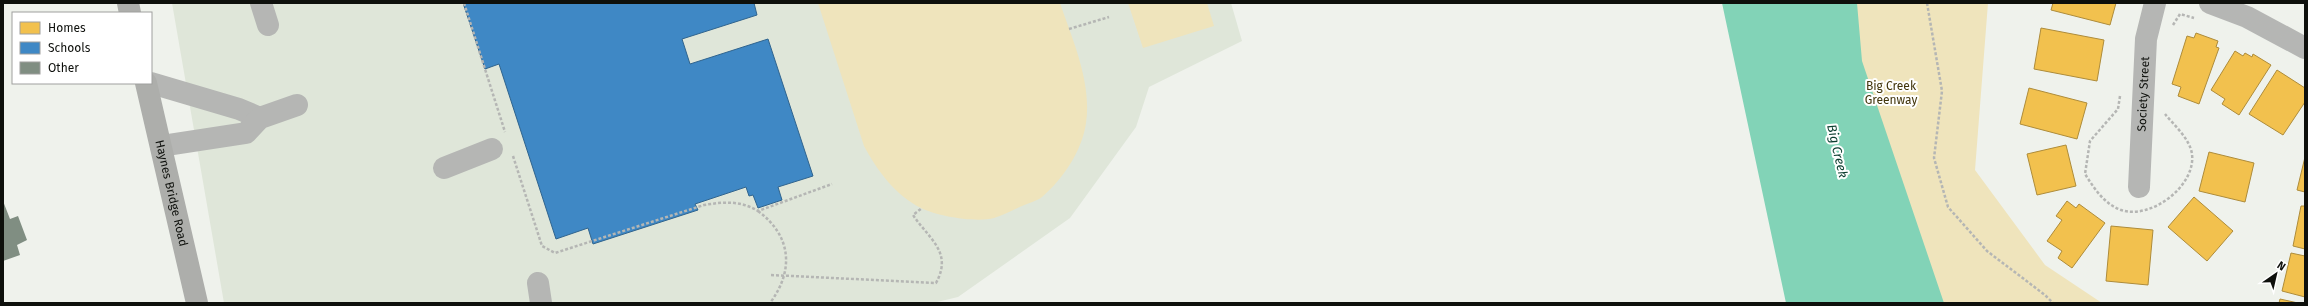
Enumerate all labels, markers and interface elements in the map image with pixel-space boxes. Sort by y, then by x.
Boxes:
legend [12,12,152,84]
text: Homes [48,21,86,35]
text: Schools [48,41,91,55]
street label: Society Street [2135,56,2152,132]
text: Other [48,61,79,75]
park label: Big Creek Greenway [1865,79,1917,107]
water label: Big Creek [1824,123,1851,179]
street label: Haynes Bridge Road [152,138,191,248]
north arrow [2256,254,2296,294]
text: N [2275,259,2288,274]

